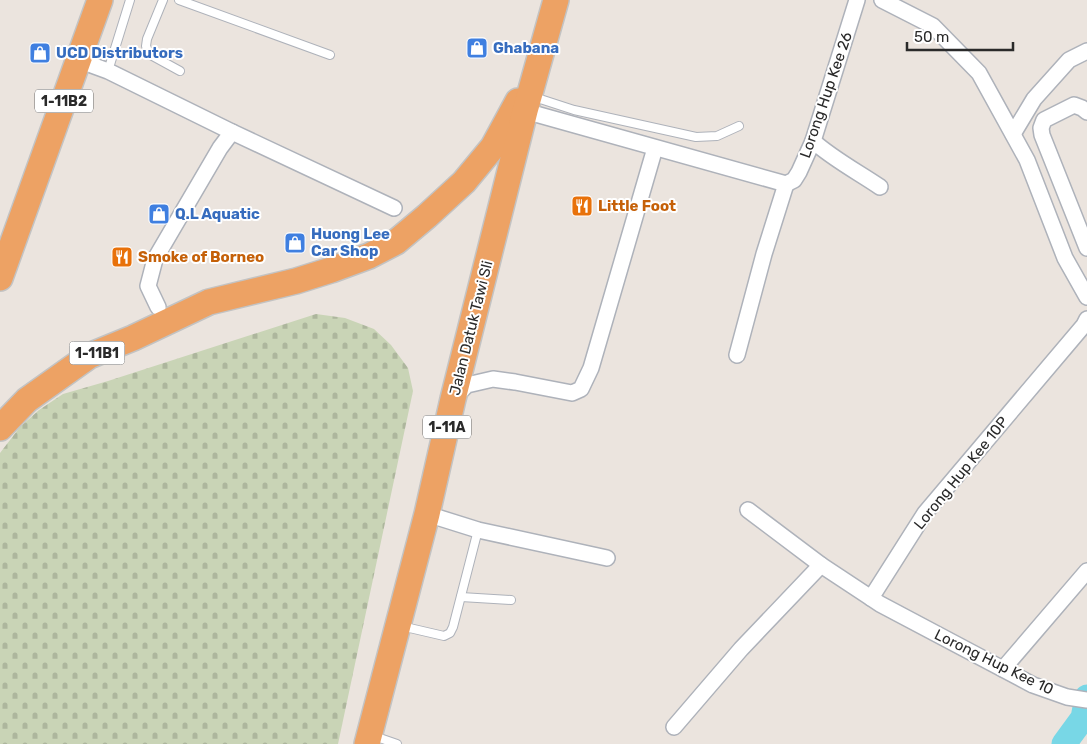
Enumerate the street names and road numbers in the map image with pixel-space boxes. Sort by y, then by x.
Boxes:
street label: Lorong Hup Kee 26 [796,30,856,160]
road number: 1-11B2 [35,90,93,112]
street label: Jalan Datuk Tawi Sli [446,259,496,397]
road number: 1-11B1 [70,342,124,364]
street label: Lorong Hup Kee 10P [910,413,1012,533]
road number: 1-11A [423,416,471,438]
street label: Lorong Hup Kee 10 [932,625,1056,699]

